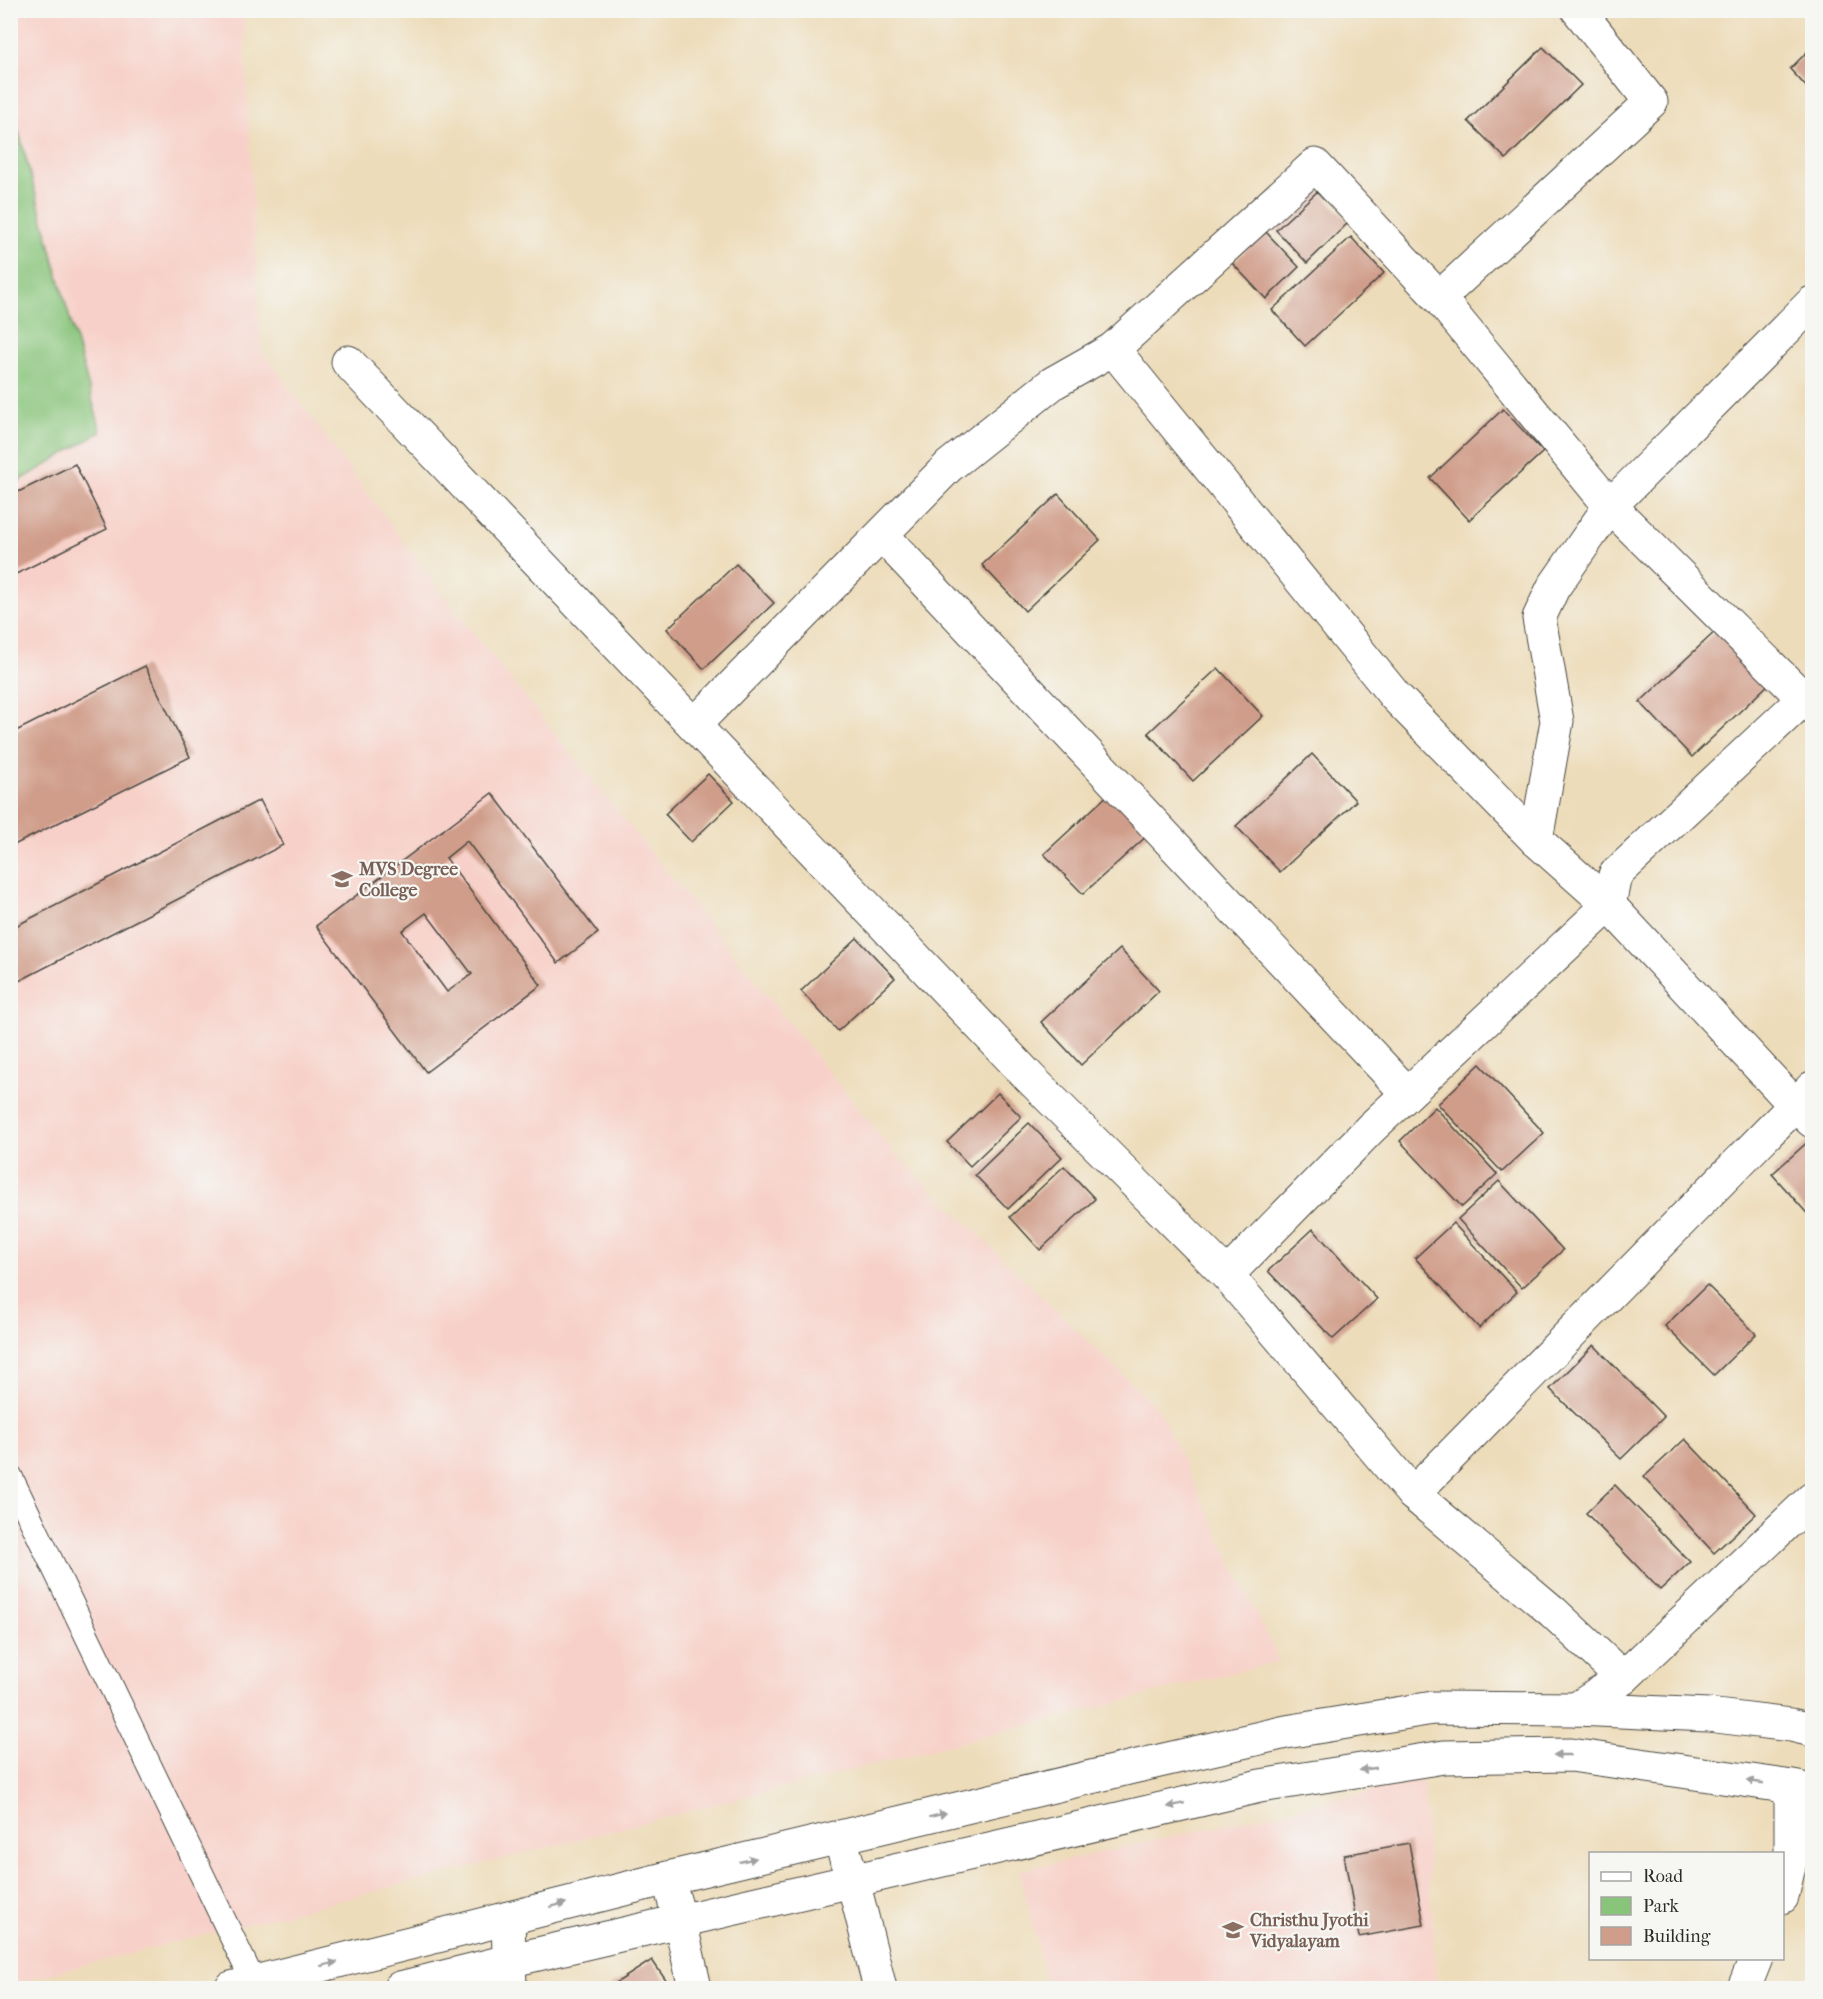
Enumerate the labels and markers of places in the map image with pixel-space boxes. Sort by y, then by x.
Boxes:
place label: MVS Degree College [358,859,458,901]
school or university icon: MVS Degree College [330,867,354,891]
place label: Christhu Jyothi Vidyalayam [1249,1910,1369,1952]
school or university icon: Christhu Jyothi Vidyalayam [1221,1918,1245,1942]

